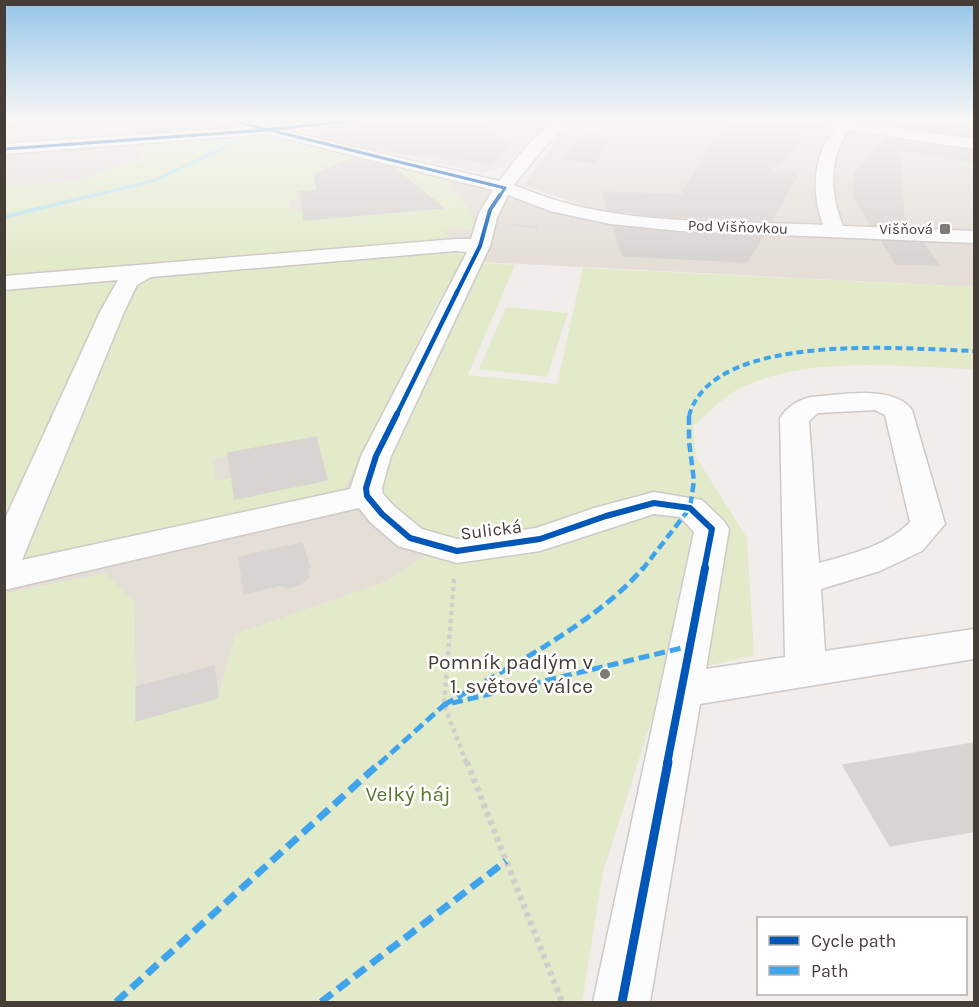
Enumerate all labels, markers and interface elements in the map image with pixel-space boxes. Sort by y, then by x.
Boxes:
street label: Pod Višňovkou [688,216,788,238]
place label: Višňová [879,220,933,238]
marker: Višňová [938,222,952,236]
street label: Sulická [459,515,523,545]
place label: Pomník padlým v 1. světové válce [427,650,593,698]
marker: Pomník padlým v 1. světové válce [598,667,612,681]
park label: Velký háj [365,782,451,806]
legend [757,917,967,995]
text: Cycle path [811,930,896,952]
text: Path [811,960,849,982]

